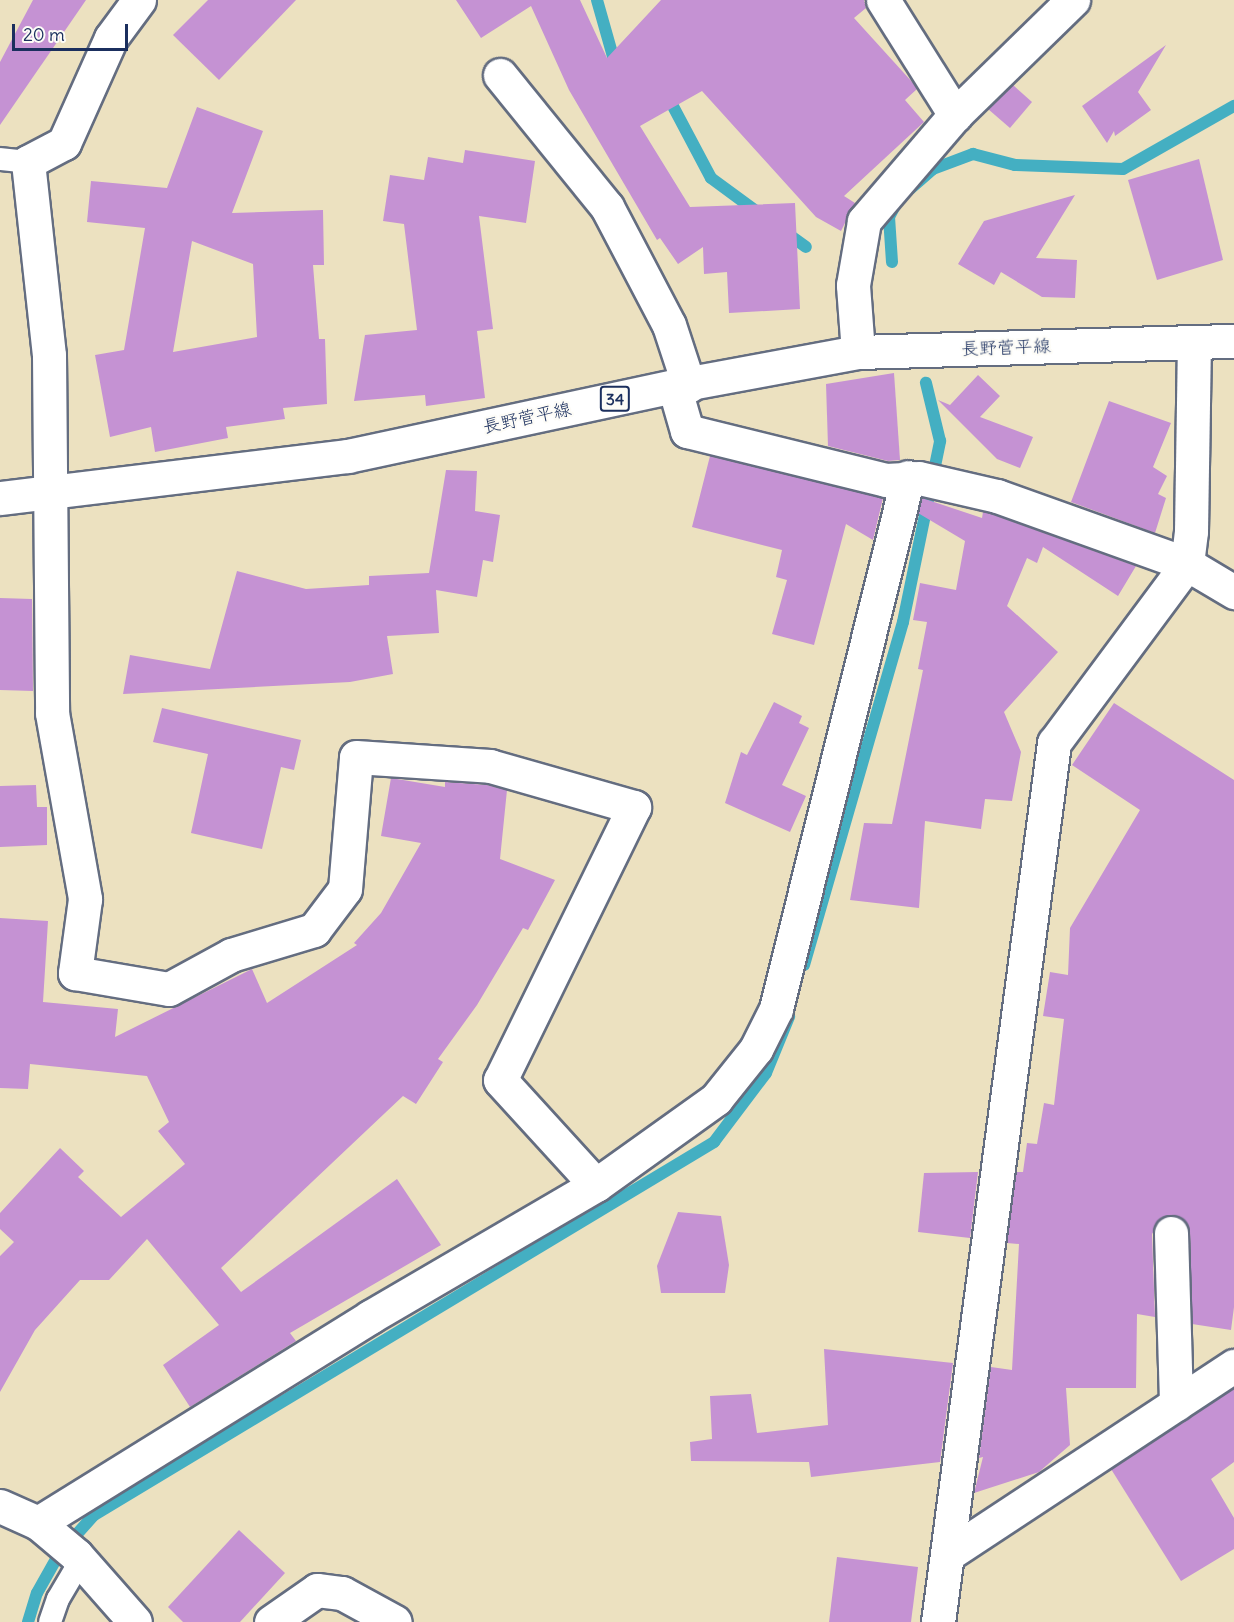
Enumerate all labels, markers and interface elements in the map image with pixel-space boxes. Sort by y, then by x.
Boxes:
scale bar [15,12,130,50]
text: 20 m [23,23,65,46]
street label: 長野菅平線 [961,336,1051,360]
road number: 34 [598,386,632,412]
street label: 長野菅平線 [481,398,573,438]

